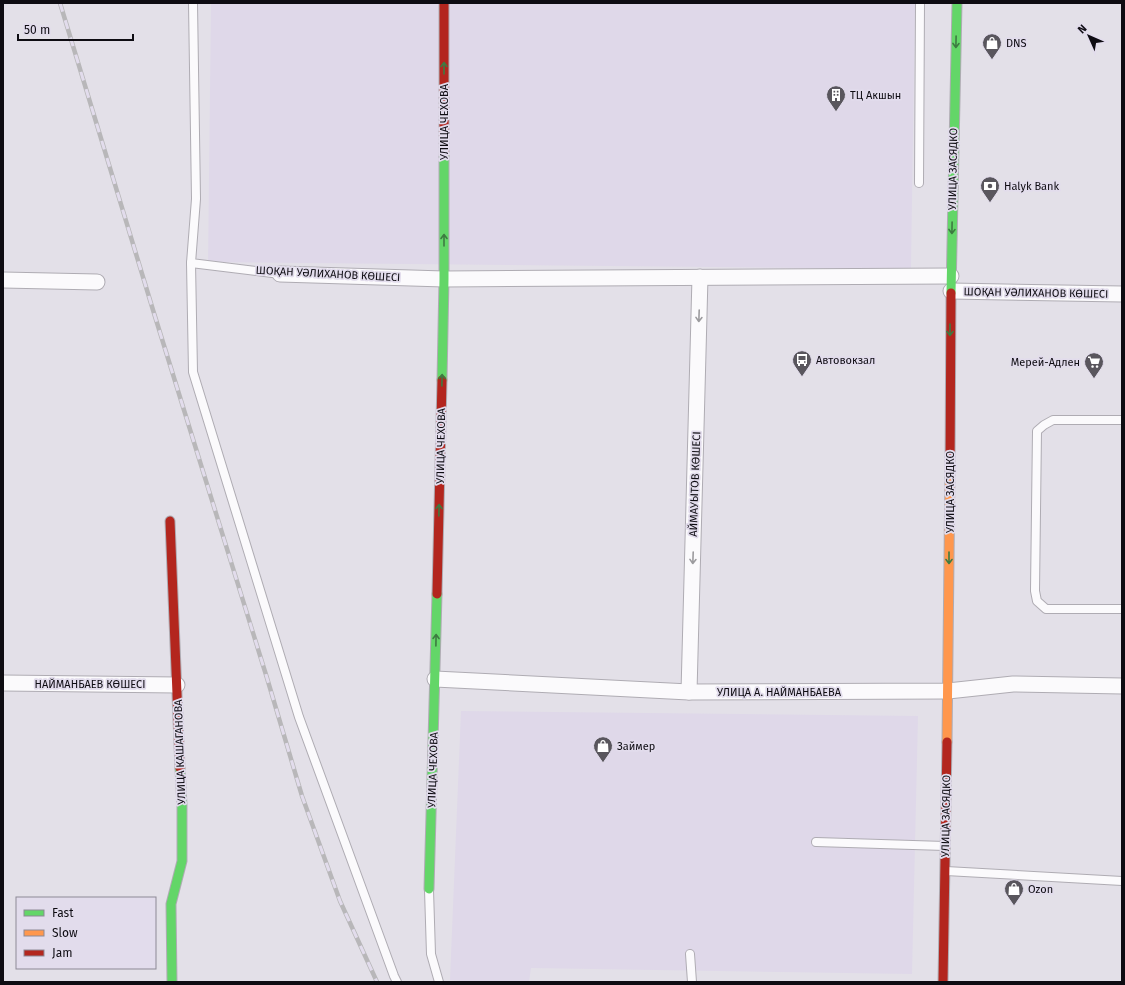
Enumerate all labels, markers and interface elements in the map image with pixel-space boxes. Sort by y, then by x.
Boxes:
scale bar [18,16,133,42]
north arrow [1069,16,1109,56]
text: N [1075,22,1089,36]
text: 50 m [24,23,50,37]
shop icon: DNS [981,32,1003,60]
one-way arrow [952,35,960,48]
place label: DNS [1006,37,1027,50]
one-way arrow [440,62,448,75]
street label: УЛИЦА ЧЕХОВА [438,83,451,160]
building icon: ТЦ Акшын [825,84,847,112]
place label: ТЦ Акшын [850,89,901,102]
street label: УЛИЦА ЗАСЯДКО [946,128,960,210]
bank icon: Halyk Bank [979,175,1001,203]
place label: Halyk Bank [1004,180,1060,193]
one-way arrow [948,221,956,234]
one-way arrow [440,234,448,247]
street label: ШОҚАН УӘЛИХАНОВ КӨШЕСІ [255,264,401,284]
street label: ШОҚАН УӘЛИХАНОВ КӨШЕСІ [964,285,1108,301]
one-way arrow [695,309,703,322]
one-way arrow [946,323,954,336]
bus stop icon: Автовокзал [791,349,813,377]
supermarket icon: Мерей-Адлен [1083,351,1105,379]
place label: Автовокзал [816,354,875,367]
place label: Мерей-Адлен [1011,356,1080,369]
one-way arrow [438,374,446,387]
street label: УЛИЦА ЧЕХОВА [434,407,448,484]
street label: АЙМАУЫТОВ КӨШЕСІ [687,431,703,537]
street label: УЛИЦА ЗАСЯДКО [944,451,957,533]
one-way arrow [435,504,443,517]
one-way arrow [689,551,696,564]
one-way arrow [945,551,953,564]
one-way arrow [432,634,440,647]
street label: НАЙМАНБАЕВ КӨШЕСІ [35,678,145,691]
street label: УЛИЦА А. НАЙМАНБАЕВА [717,686,842,699]
street label: УЛИЦА КАШАГАНОВА [172,699,188,805]
street label: УЛИЦА ЧЕХОВА [425,731,441,808]
shop icon: Займер [592,735,614,763]
place label: Займер [617,740,655,753]
street label: УЛИЦА ЗАСЯДКО [939,775,953,857]
shop icon: Ozon [1003,878,1025,906]
place label: Ozon [1028,883,1053,896]
legend [16,897,156,969]
text: Fast [52,906,74,920]
text: Slow [52,926,78,940]
text: Jam [52,946,72,960]

